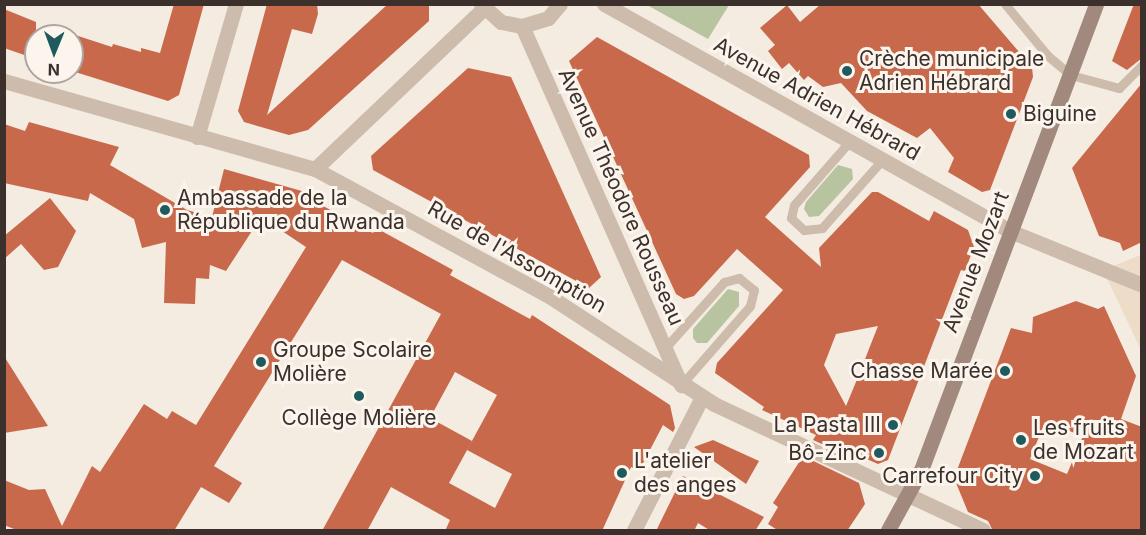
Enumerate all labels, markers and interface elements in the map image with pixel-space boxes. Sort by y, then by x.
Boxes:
north arrow [24,24,84,84]
street label: Avenue Adrien Hébrard [710,32,924,166]
place label: Crèche municipale Adrien Hébrard [859,46,1044,96]
text: N [47,60,60,80]
marker: Crèche municipale Adrien Hébrard [840,64,854,78]
street label: Avenue Théodore Rousseau [553,65,689,329]
place label: Biguine [1023,101,1097,127]
marker: Biguine [1004,107,1018,121]
place label: Ambassade de la République du Rwanda [177,185,405,235]
street label: Avenue Mozart [937,188,1015,336]
street label: Rue de l'Assomption [423,196,611,318]
marker: Ambassade de la République du Rwanda [158,203,172,217]
place label: Groupe Scolaire Molière [273,337,432,387]
marker: Groupe Scolaire Molière [254,355,268,369]
place label: Chasse Marée [850,358,993,384]
marker: Chasse Marée [998,364,1012,378]
marker: Collège Molière [352,389,366,403]
place label: Collège Molière [281,405,437,431]
place label: La Pasta III [774,412,881,438]
place label: Les fruits de Mozart [1033,415,1134,465]
marker: La Pasta III [886,418,900,432]
marker: Les fruits de Mozart [1014,433,1028,447]
place label: Bô-Zinc [788,440,867,466]
marker: Bô-Zinc [872,446,886,460]
place label: L'atelier des anges [634,448,736,498]
place label: Carrefour City [882,463,1023,489]
marker: L'atelier des anges [615,466,629,480]
marker: Carrefour City [1028,469,1042,483]

